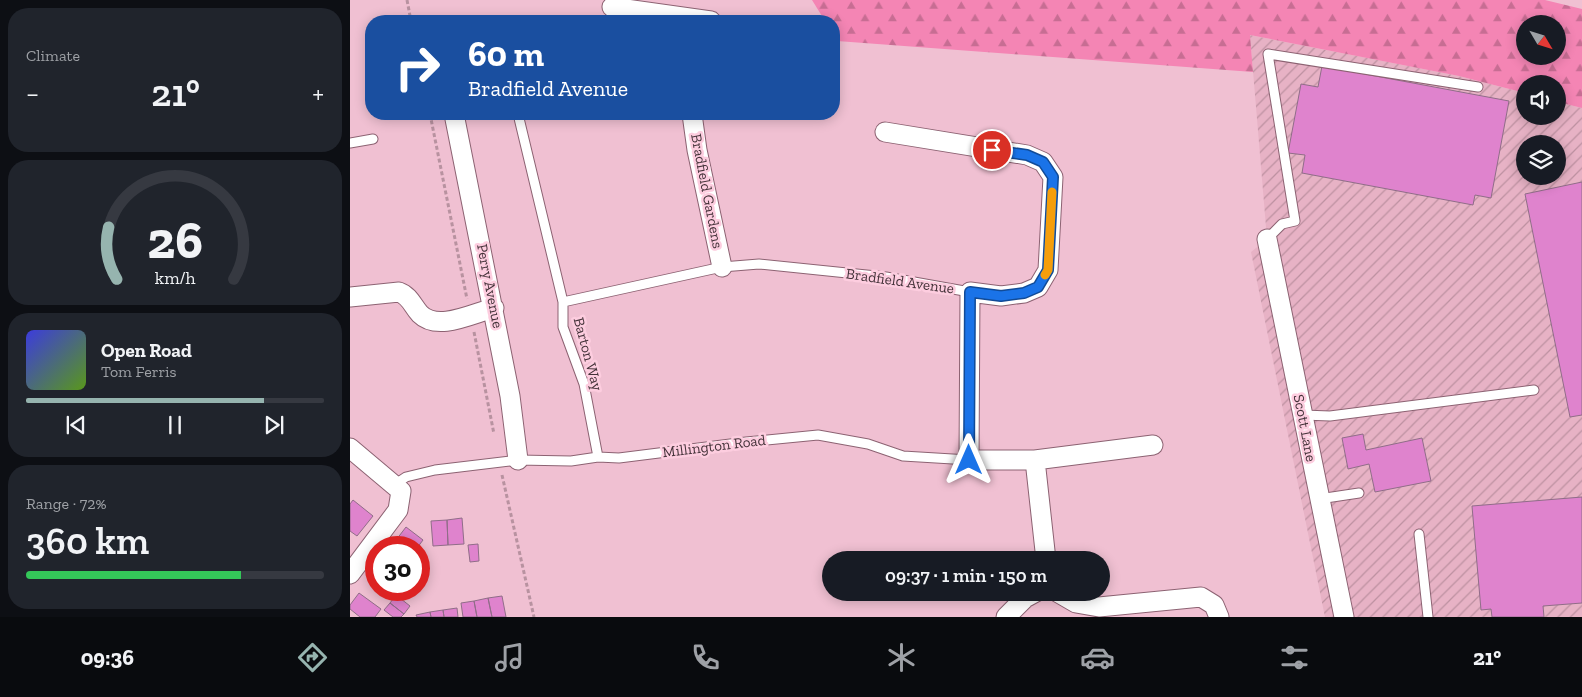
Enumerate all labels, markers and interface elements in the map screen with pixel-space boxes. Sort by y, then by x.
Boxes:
north arrow [1516,15,1566,65]
map controls [1516,15,1566,185]
text: 60 m [468,33,544,75]
icon: right [385,35,450,100]
text: Climate [26,46,80,65]
text: 21° [151,70,200,116]
text: Bradfield Avenue [468,75,628,102]
button: sound [1516,75,1566,125]
text: − [26,77,39,110]
text: + [312,77,324,110]
pin [971,129,1013,171]
street label: Bradfield Gardens [687,132,727,250]
button: layers [1516,135,1566,185]
icon: arrive [978,136,1006,164]
text: 26 [147,209,203,271]
street label: Perry Avenue [473,242,507,330]
street label: Bradfield Avenue [845,264,955,298]
text: km/h [155,267,195,289]
street label: Barton Way [570,315,607,393]
text: Open Road [101,339,192,362]
text: Tom Ferris [101,362,177,381]
street label: Scott Lane [1290,393,1320,463]
icon: previous [62,411,90,439]
icon: pause [161,411,189,439]
icon: next [260,411,288,439]
street label: Millington Road [661,431,767,461]
position arrow [942,433,994,485]
text: Range · 72% [26,494,107,513]
text: 360 km [26,518,149,564]
speed limit sign: 30 [365,536,430,601]
text: 09:37 · 1 min · 150 m [885,564,1047,587]
icon: directions [295,640,330,675]
icon: music [492,640,527,675]
icon: phone [688,640,723,675]
icon: climate [884,640,919,675]
icon: car [1080,640,1115,675]
icon: filters [1277,640,1312,675]
text: 09:36 [81,644,134,671]
text: 21° [1473,644,1501,671]

